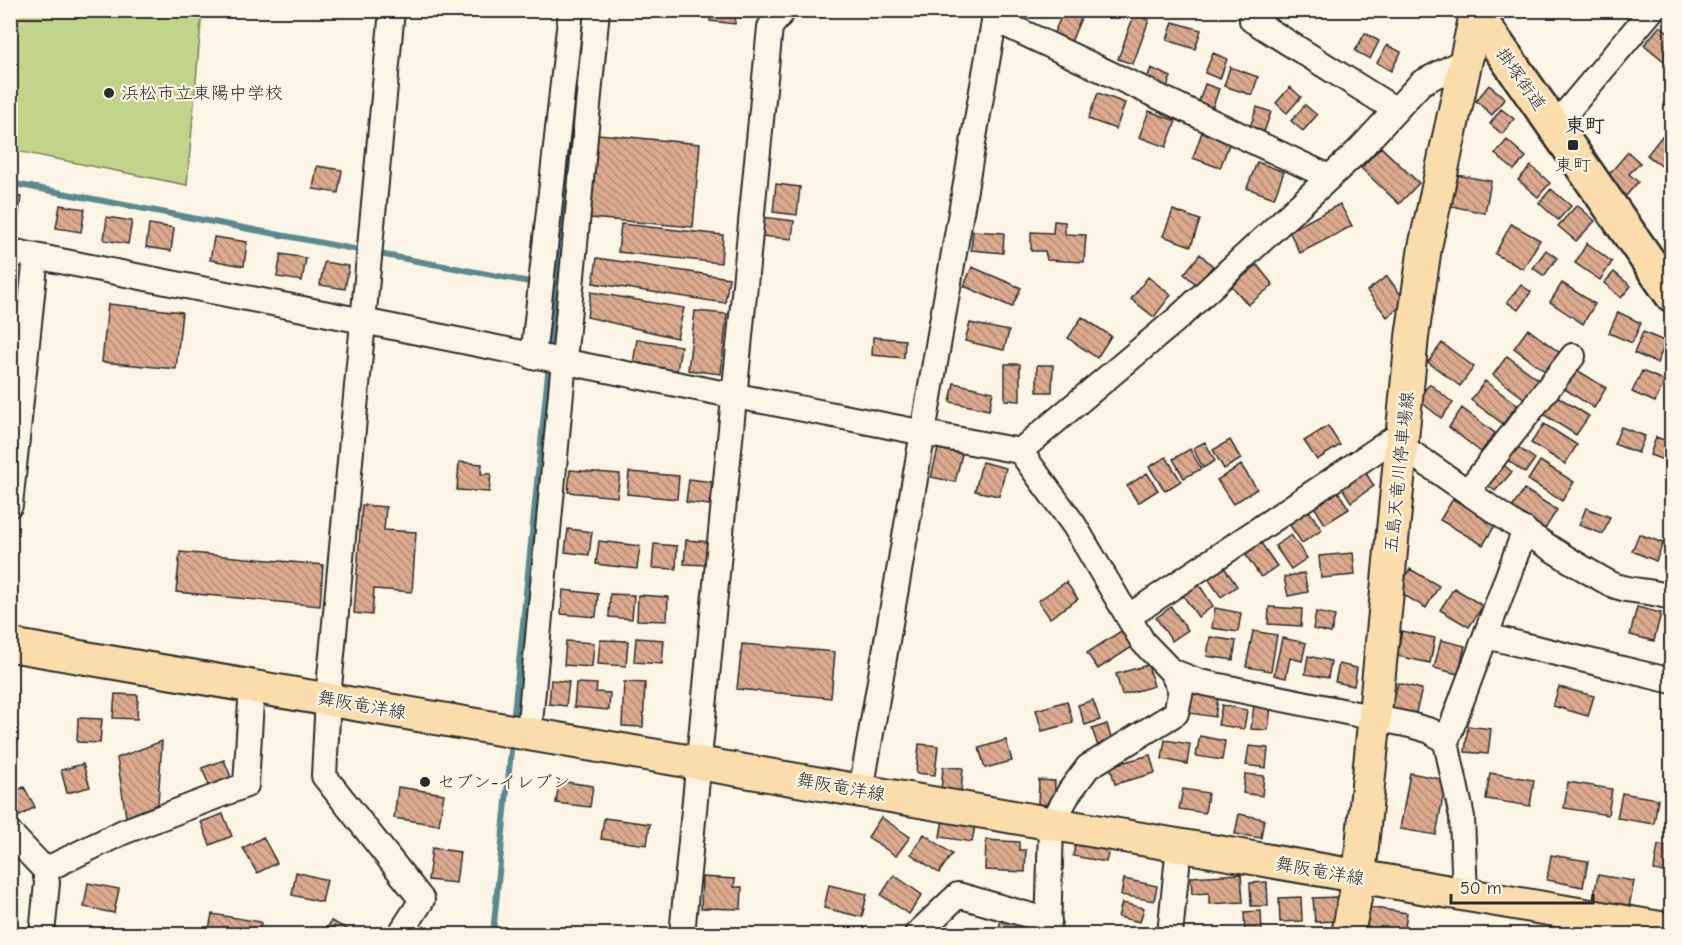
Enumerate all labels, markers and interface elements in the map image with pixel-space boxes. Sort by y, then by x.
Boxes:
street label: 掛塚街道 [1491,44,1550,115]
place label: 浜松市立東陽中学校 [121,83,283,104]
marker: 浜松市立東陽中学校 [102,86,116,100]
district label: 東町 [1565,114,1605,137]
marker: 東町 [1566,138,1580,152]
place label: 東町 [1555,155,1591,176]
street label: 五島天竜川停車場線 [1381,390,1418,554]
street label: 舞阪竜洋線 [316,687,408,724]
street label: 舞阪竜洋線 [795,769,887,806]
place label: セブン-イレブン [437,772,570,793]
marker: セブン-イレブン [418,775,432,789]
street label: 舞阪竜洋線 [1274,853,1366,890]
scale bar [1451,867,1594,905]
text: 50 m [1460,878,1502,899]

